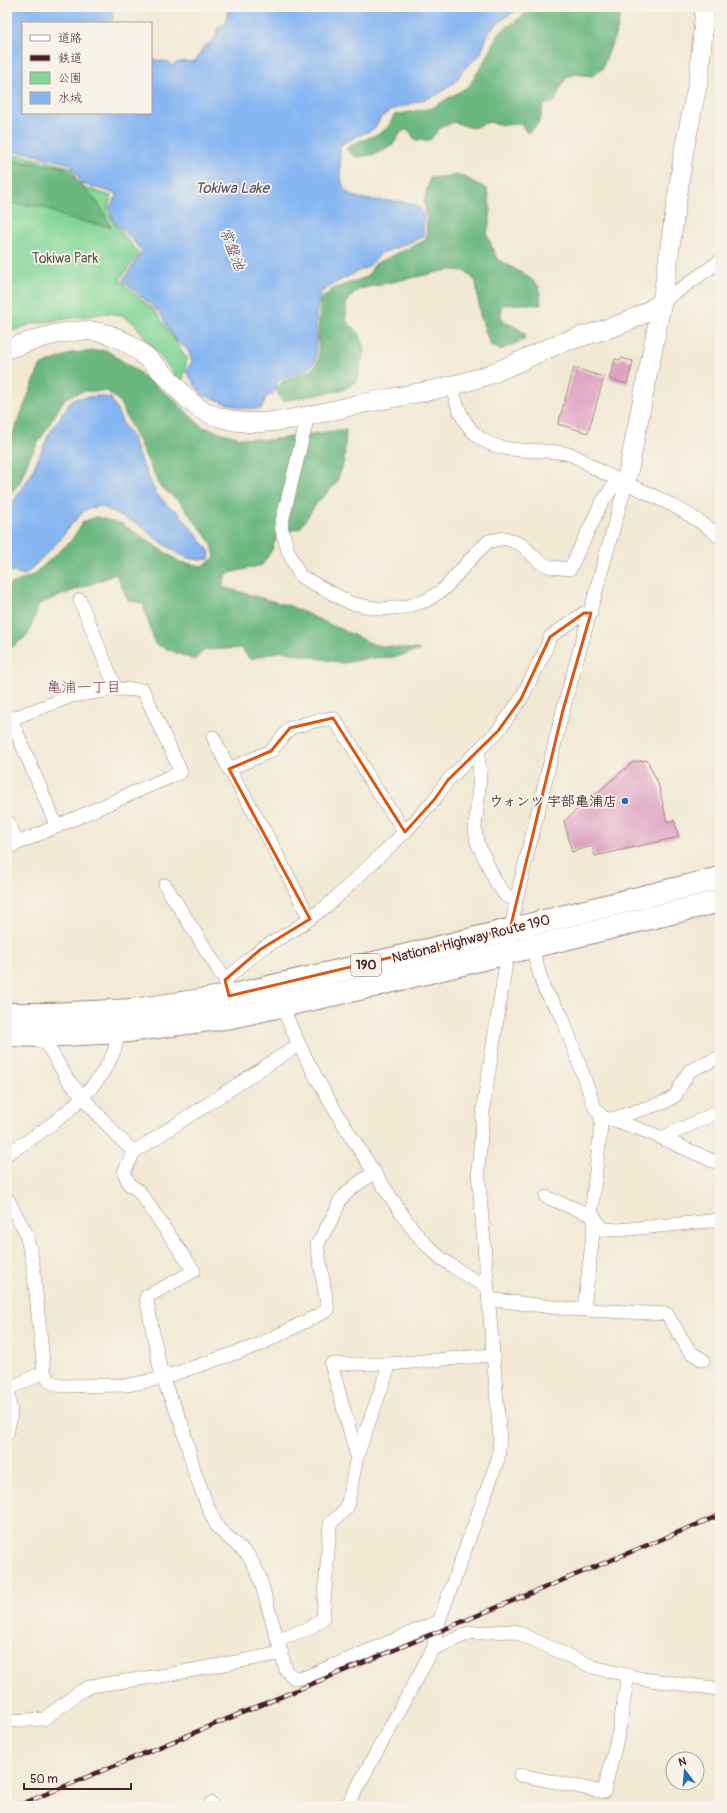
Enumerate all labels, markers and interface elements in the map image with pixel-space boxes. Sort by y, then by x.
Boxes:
legend [22,22,152,114]
text: 道路 [58,31,82,46]
text: 鉄道 [58,51,82,66]
text: 公園 [58,71,82,86]
text: 水域 [58,91,82,106]
water label: Tokiwa Lake [195,179,271,198]
water label: 常盤池 [215,225,249,274]
park label: Tokiwa Park [32,250,98,267]
district label: 亀浦一丁目 [46,678,122,697]
place label: ウォンツ 宇部亀浦店 [489,793,617,810]
marker: ウォンツ 宇部亀浦店 [620,796,630,806]
street label: National Highway Route 190 [390,911,552,967]
road number: 190 [351,954,381,976]
north arrow [665,1751,705,1791]
text: N [677,1754,688,1769]
scale bar [24,1765,131,1791]
text: 50 m [30,1772,58,1787]

